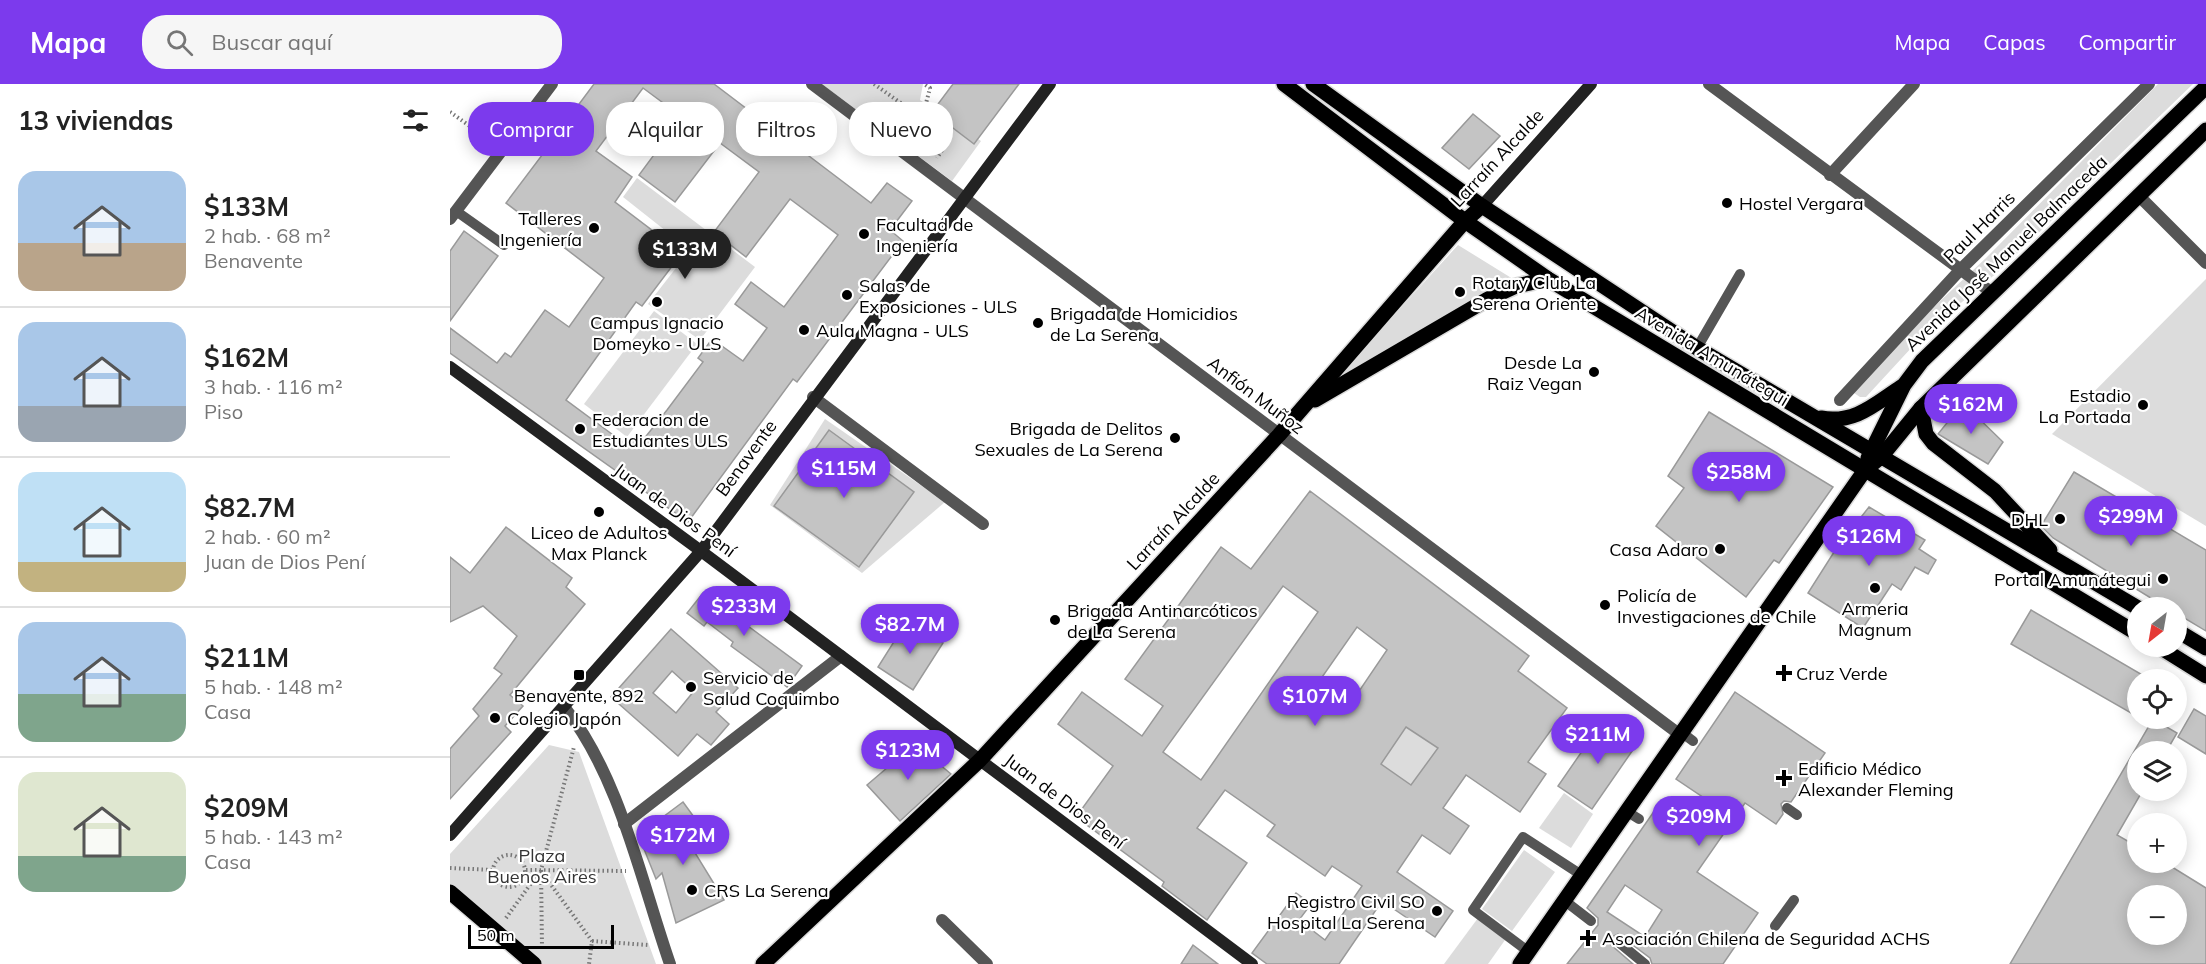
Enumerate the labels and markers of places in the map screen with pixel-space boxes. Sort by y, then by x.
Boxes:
place label: Hostel Vergara [1739,192,1864,215]
marker: Hostel Vergara [1720,196,1734,210]
place label: Talleres Ingeniería [500,207,582,251]
place label: Facultad de Ingeniería [876,213,973,257]
marker: Talleres Ingeniería [587,221,601,235]
marker: Facultad de Ingeniería [857,227,871,241]
pin: $133M [643,229,727,280]
place label: Rotary Club La Serena Oriente [1472,271,1596,315]
place label: Salas de Exposiciones - ULS [859,274,1017,318]
marker: Rotary Club La Serena Oriente [1453,285,1467,299]
marker: Salas de Exposiciones - ULS [840,288,854,302]
marker: Campus Ignacio Domeyko - ULS [650,295,664,309]
place label: Brigada de Homicidios de La Serena [1050,302,1238,346]
place label: Campus Ignacio Domeyko - ULS [590,311,724,355]
marker: Brigada de Homicidios de La Serena [1031,316,1045,330]
place label: Aula Magna - ULS [816,319,969,342]
marker: Aula Magna - ULS [797,323,811,337]
place label: Desde La Raiz Vegan [1487,351,1582,395]
marker: Desde La Raiz Vegan [1587,365,1601,379]
pin: $162M [1929,384,2013,435]
place label: Estadio La Portada [2038,384,2131,428]
marker: Estadio La Portada [2136,398,2150,412]
place label: Federacion de Estudiantes ULS [592,408,728,452]
place label: Brigada de Delitos Sexuales de La Serena [974,417,1163,461]
marker: Federacion de Estudiantes ULS [573,422,587,436]
marker: Brigada de Delitos Sexuales de La Serena [1168,431,1182,445]
pin: $115M [802,448,886,499]
pin: $258M [1697,452,1781,503]
pin: $299M [2089,496,2173,547]
marker: Liceo de Adultos Max Planck [592,505,606,519]
place label: DHL [2011,508,2048,531]
marker: DHL [2053,512,2067,526]
pin: $126M [1827,516,1911,567]
place label: Liceo de Adultos Max Planck [531,521,668,565]
place label: Casa Adaro [1609,538,1708,561]
marker: Casa Adaro [1713,542,1727,556]
place label: Portal Amunátegui [1994,568,2151,591]
marker: Portal Amunátegui [2156,572,2170,586]
marker: Armeria Magnum [1868,581,1882,595]
place label: Policía de Investigaciones de Chile [1617,584,1816,628]
pin: $233M [702,586,786,637]
place label: Armeria Magnum [1838,597,1912,641]
marker: Policía de Investigaciones de Chile [1598,598,1612,612]
place label: Brigada Antinarcóticos de La Serena [1067,599,1258,643]
pin: $82.7M [861,604,959,655]
marker: Brigada Antinarcóticos de La Serena [1048,613,1062,627]
place label: Cruz Verde [1796,662,1888,685]
place label: Servicio de Salud Coquimbo [703,666,840,710]
marker: Cruz Verde [1777,666,1791,680]
marker: Benavente, 892 [572,668,586,682]
pin: $107M [1273,676,1357,727]
marker: Servicio de Salud Coquimbo [684,680,698,694]
place label: Benavente, 892 [514,684,644,707]
place label: Colegio Japón [507,707,622,730]
marker: Colegio Japón [488,711,502,725]
pin: $211M [1556,714,1640,765]
pin: $123M [866,730,950,781]
place label: Edificio Médico Alexander Fleming [1798,757,1954,801]
marker: Edificio Médico Alexander Fleming [1775,769,1793,787]
pin: $209M [1657,796,1741,847]
pin: $172M [641,815,725,866]
place label: CRS La Serena [704,879,829,902]
marker: CRS La Serena [685,883,699,897]
place label: Registro Civil SO Hospital La Serena [1267,890,1425,934]
marker: Registro Civil SO Hospital La Serena [1430,904,1444,918]
place label: Asociación Chilena de Seguridad ACHS [1602,927,1930,950]
marker: Asociación Chilena de Seguridad ACHS [1579,929,1597,947]

